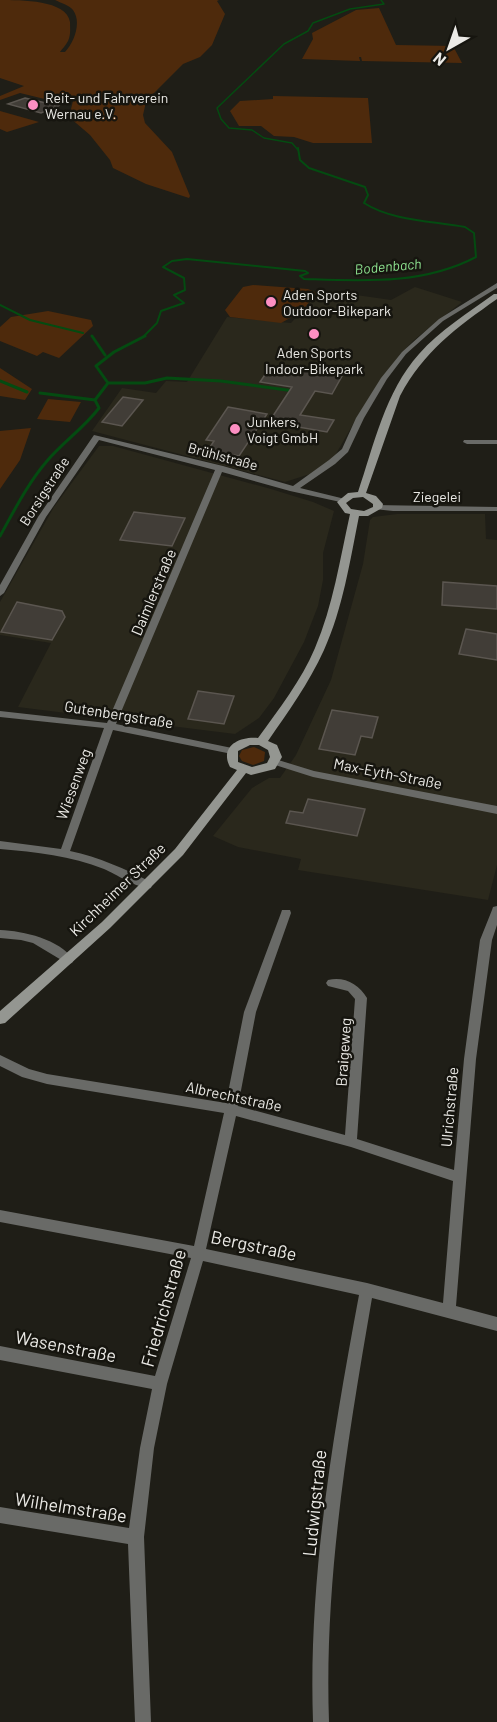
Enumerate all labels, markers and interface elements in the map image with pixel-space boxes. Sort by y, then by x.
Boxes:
north arrow [419,18,479,78]
text: N [429,49,449,71]
place label: Reit- und Fahrverein Wernau e.V. [45,89,168,122]
marker: Reit- und Fahrverein Wernau e.V. [26,98,40,112]
water label: Bodenbach [354,255,422,277]
place label: Aden Sports Outdoor-Bikepark [283,286,391,319]
marker: Aden Sports Outdoor-Bikepark [264,295,278,309]
marker: Aden Sports Indoor-Bikepark [307,327,321,341]
place label: Aden Sports Indoor-Bikepark [265,344,363,377]
place label: Junkers, Voigt GmbH [247,413,318,446]
marker: Junkers, Voigt GmbH [228,422,242,436]
street label: Brühlstraße [186,439,260,473]
street label: Borsigstraße [16,453,72,529]
street label: Ziegelei [413,488,461,505]
street label: Daimlerstraße [127,546,179,638]
street label: Gutenbergstraße [63,697,175,731]
street label: Wiesenweg [52,746,94,822]
street label: Max-Eyth-Straße [332,754,444,792]
street label: Kirchheimer Straße [65,839,169,939]
street label: Braigeweg [332,1017,354,1087]
street label: Ulrichstraße [437,1066,461,1148]
street label: Albrechtstraße [184,1077,284,1115]
street label: Bergstraße [209,1225,299,1265]
street label: Friedrichstraße [136,1247,190,1369]
street label: Wasenstraße [14,1325,118,1367]
street label: Ludwigstraße [297,1448,331,1558]
street label: Wilhelmstraße [13,1487,129,1527]

